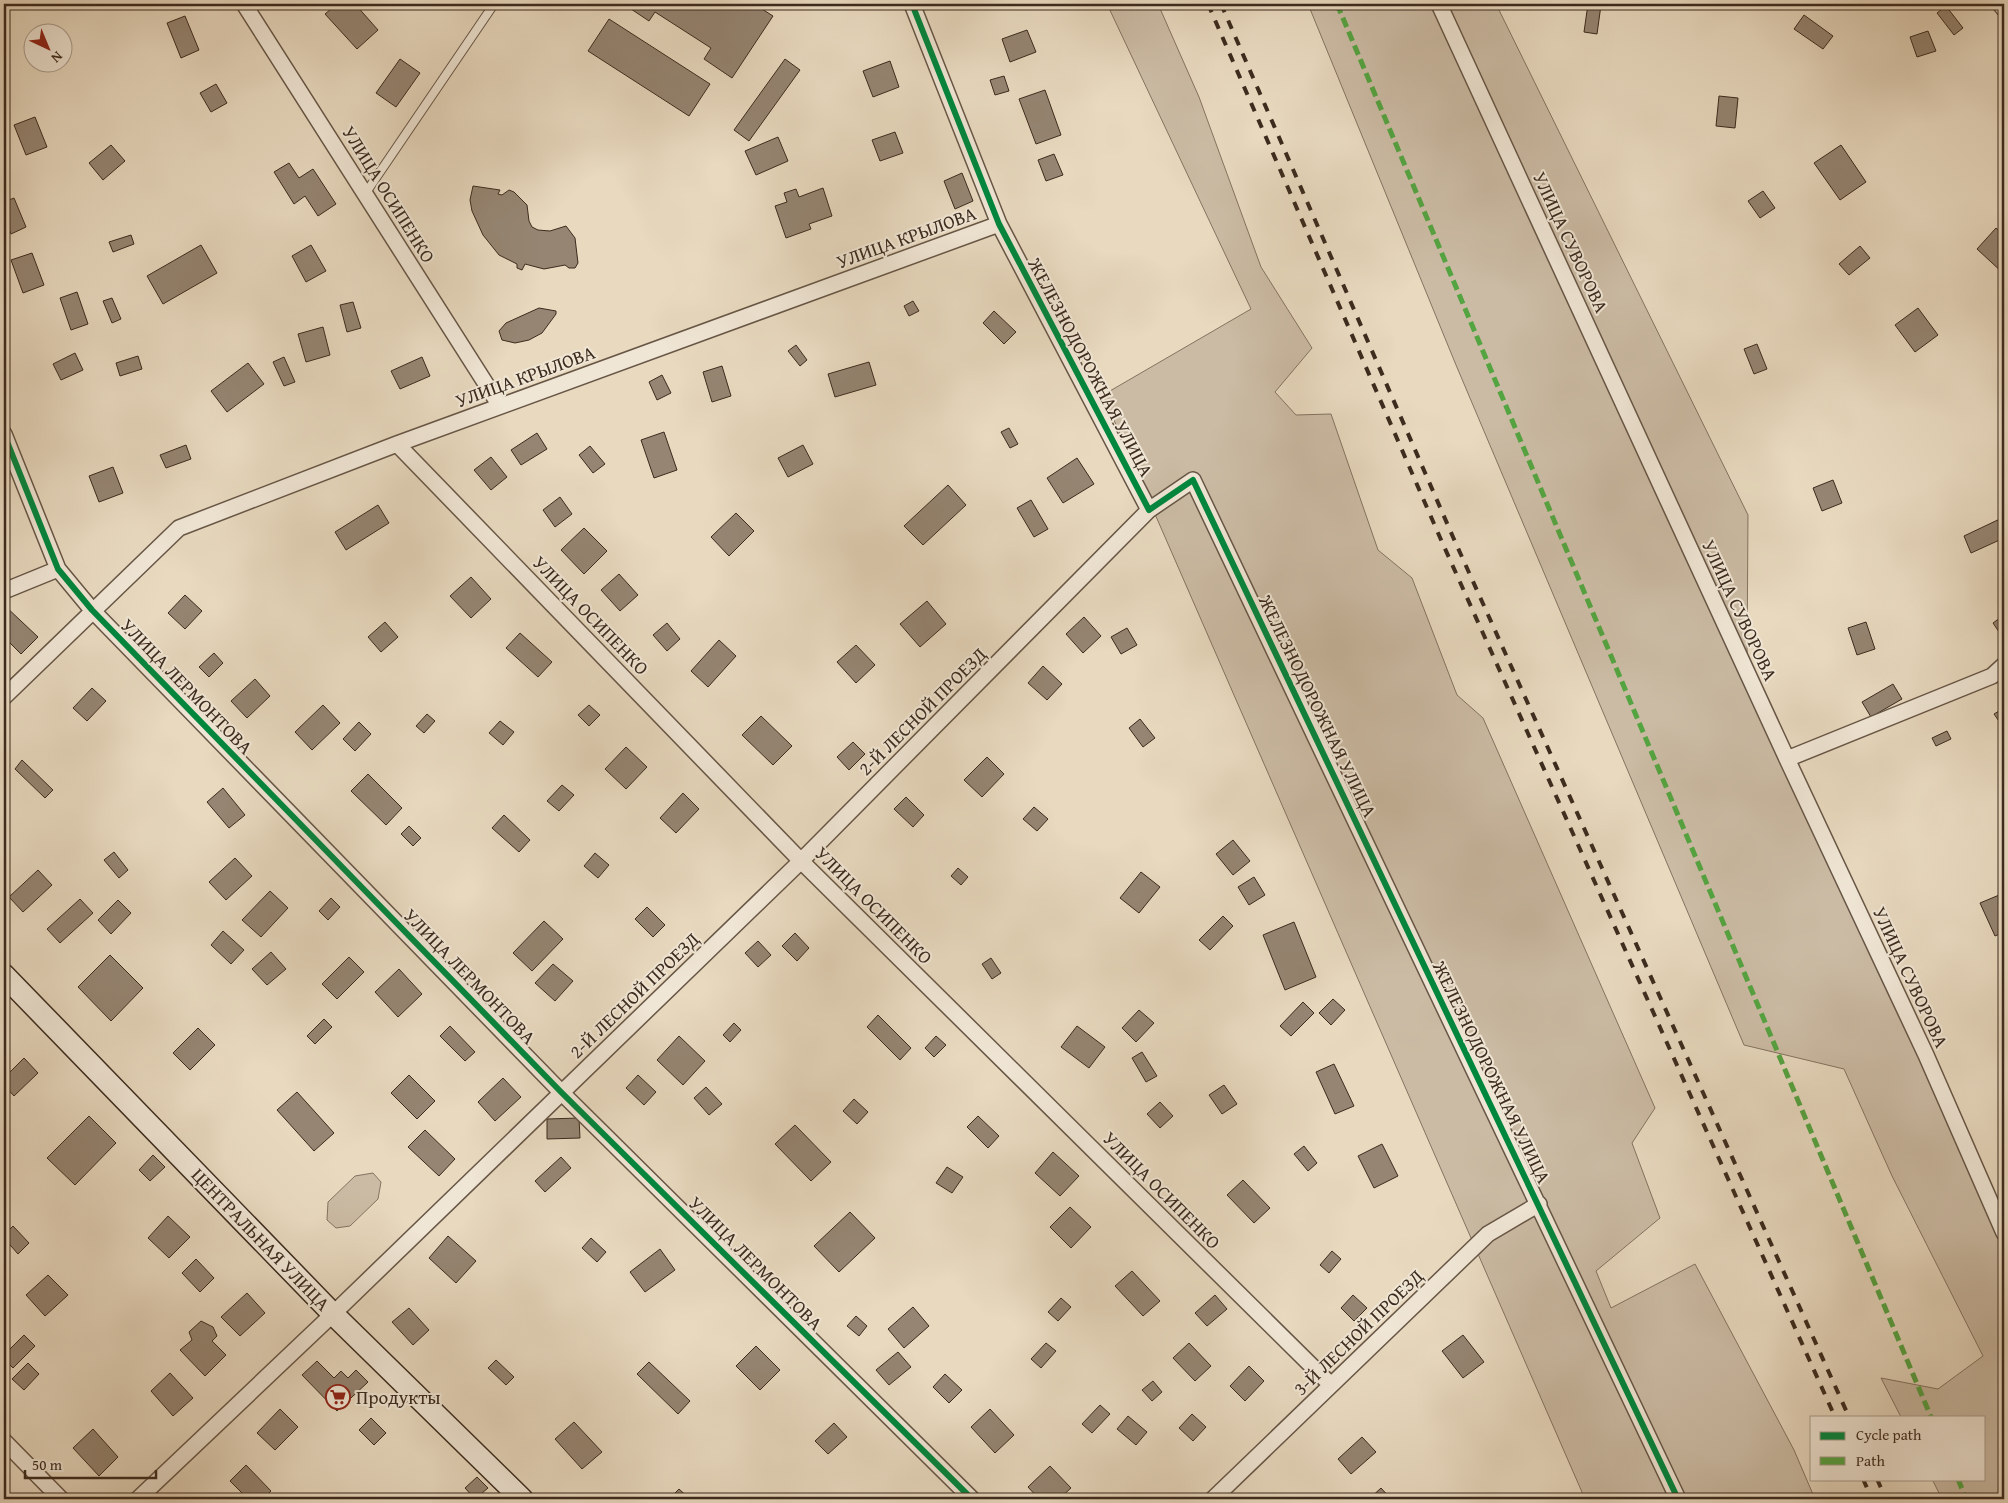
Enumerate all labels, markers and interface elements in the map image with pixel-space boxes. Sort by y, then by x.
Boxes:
north arrow [22,22,72,72]
text: N [46,47,67,68]
street label: УЛИЦА ОСИПЕНКО [336,120,442,268]
street label: УЛИЦА СУВОРОВА [1526,167,1616,318]
street label: УЛИЦА КРЫЛОВА [832,199,980,275]
street label: ЖЕЛЕЗНОДОРОЖНАЯ УЛИЦА [1021,252,1161,482]
street label: УЛИЦА КРЫЛОВА [451,338,599,414]
street label: УЛИЦА СУВОРОВА [1695,535,1785,686]
street label: УЛИЦА ОСИПЕНКО [526,549,656,681]
street label: ЖЕЛЕЗНОДОРОЖНАЯ УЛИЦА [1251,589,1384,822]
street label: УЛИЦА ЛЕРМОНТОВА [114,612,260,761]
street label: 2-Й ЛЕСНОЙ ПРОЕЗД [852,641,992,781]
street label: УЛИЦА ОСИПЕНКО [809,840,939,970]
street label: УЛИЦА ЛЕРМОНТОВА [397,902,543,1051]
street label: УЛИЦА СУВОРОВА [1866,902,1956,1053]
street label: 2-Й ЛЕСНОЙ ПРОЕЗД [563,925,705,1065]
street label: ЖЕЛЕЗНОДОРОЖНАЯ УЛИЦА [1425,955,1558,1188]
street label: УЛИЦА ОСИПЕНКО [1097,1125,1227,1255]
street label: ЦЕНТРАЛЬНАЯ УЛИЦА [185,1161,337,1317]
street label: УЛИЦА ЛЕРМОНТОВА [683,1190,830,1337]
street label: 3-Й ЛЕСНОЙ ПРОЕЗД [1287,1262,1429,1402]
place label: Продукты [356,1383,441,1411]
supermarket icon: Продукты [325,1384,351,1410]
legend [1810,1416,1986,1480]
text: Cycle path [1856,1424,1922,1445]
scale bar [25,1448,156,1480]
text: Path [1856,1450,1885,1471]
text: 50 m [32,1454,63,1475]

